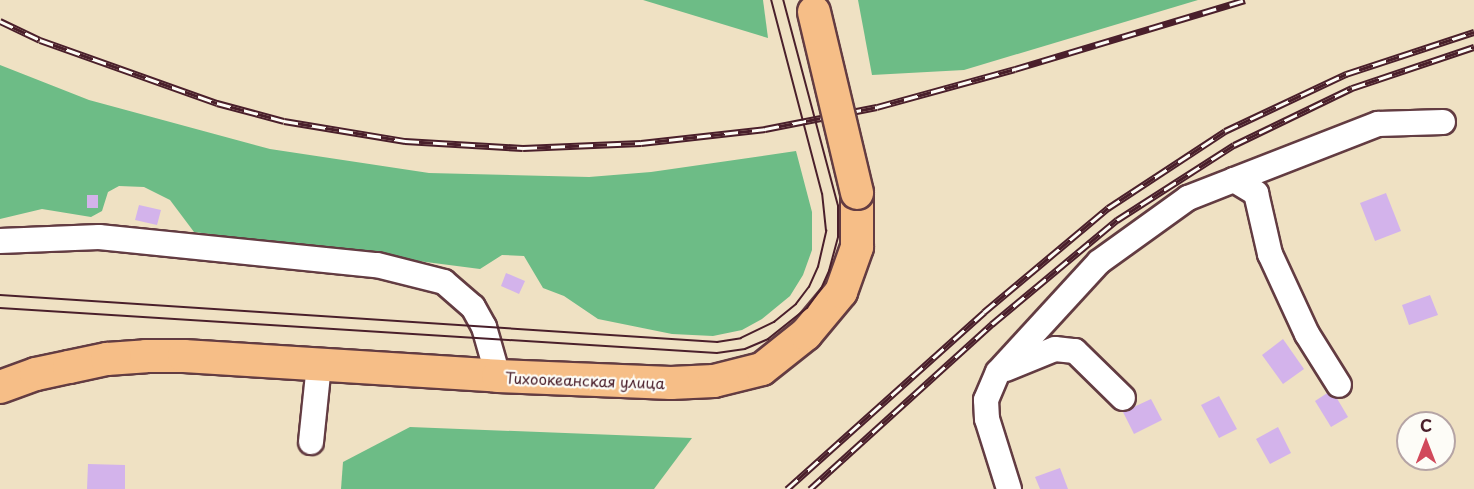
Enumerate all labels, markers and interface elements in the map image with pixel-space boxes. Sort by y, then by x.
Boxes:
street label: Тихоокеанская улица [504,368,666,392]
north arrow [1396,411,1456,471]
text: С [1420,413,1432,437]

